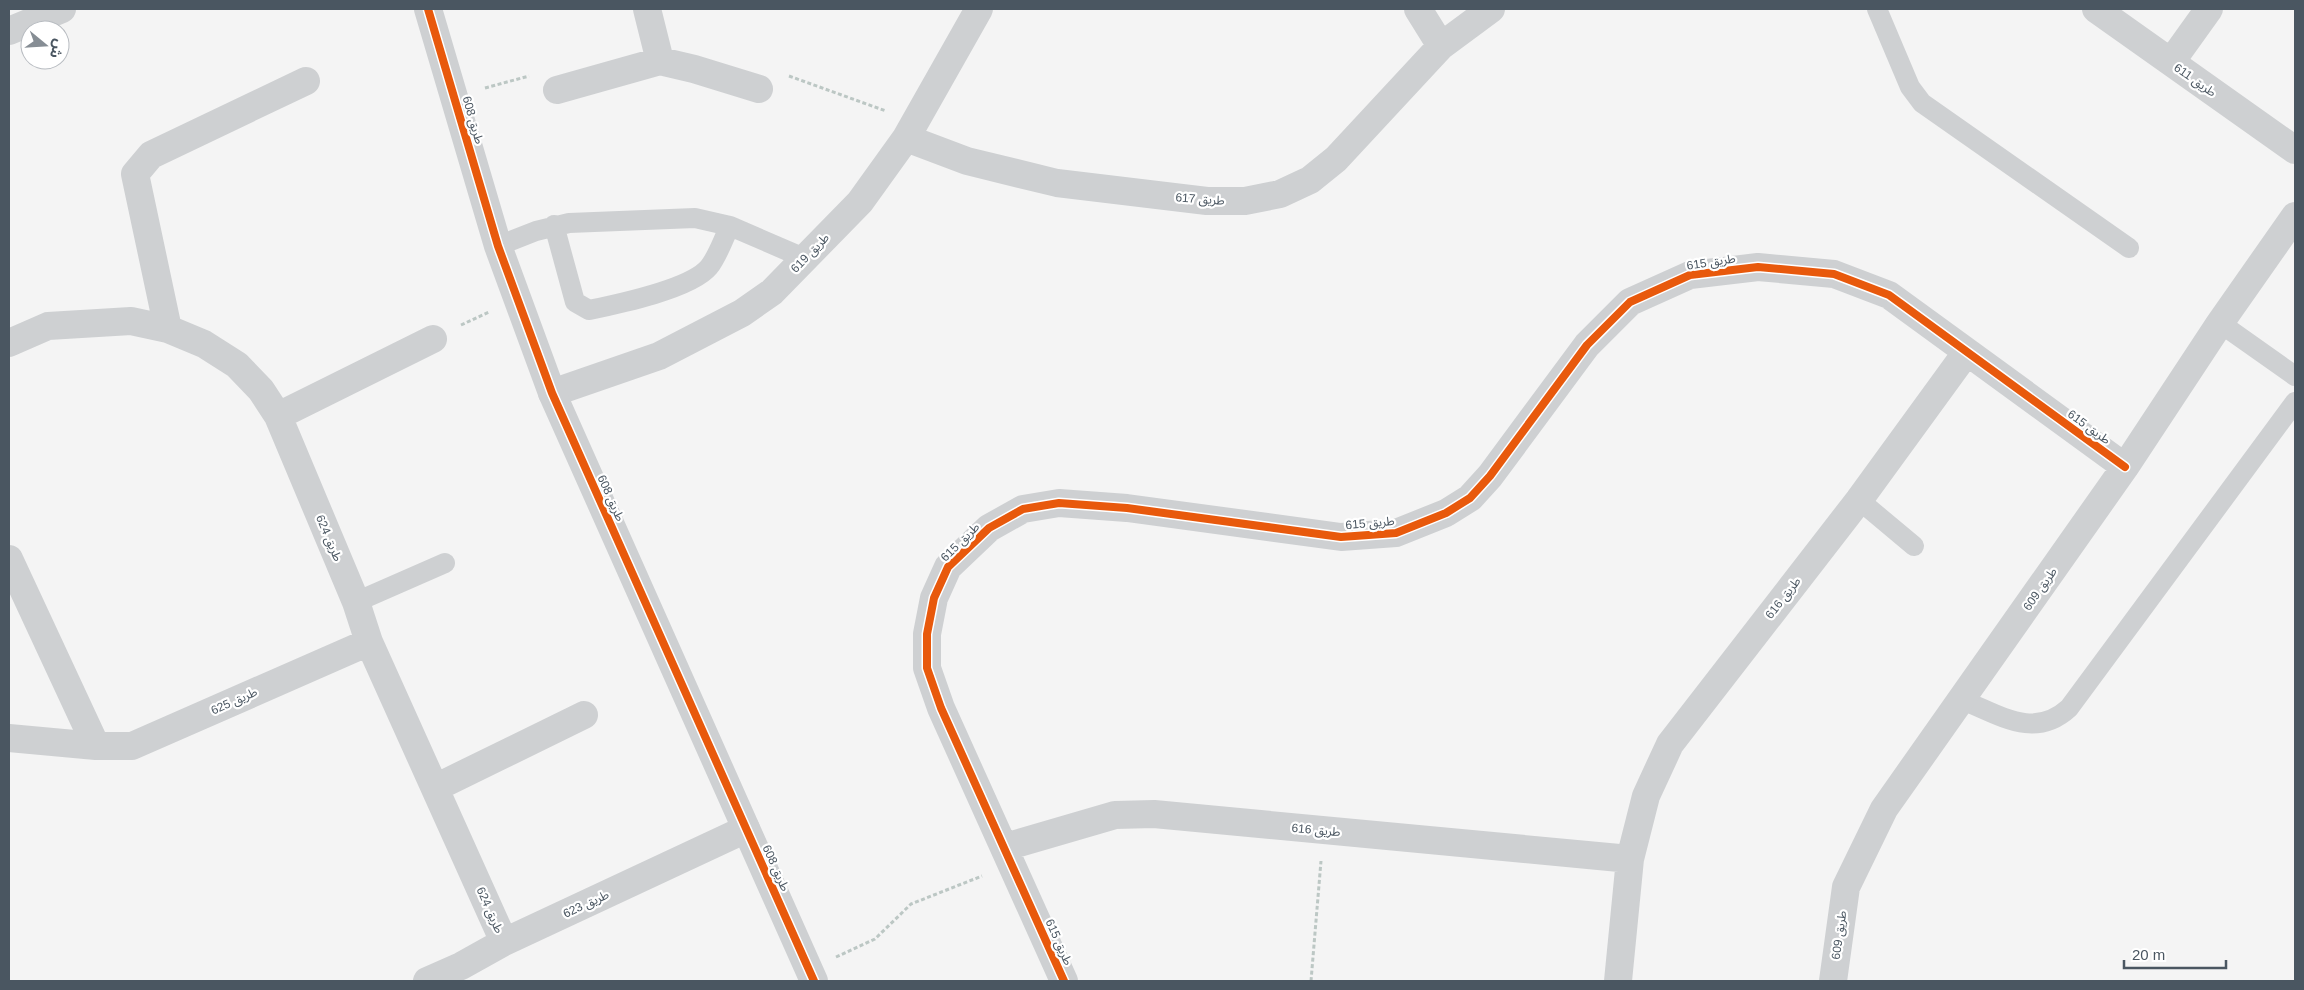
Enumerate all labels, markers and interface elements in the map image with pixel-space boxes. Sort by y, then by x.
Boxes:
north arrow [20,20,70,70]
text: ش [47,37,68,61]
street label: طريق 611 [2171,60,2219,100]
street label: طريق 608 [459,94,487,146]
street label: طريق 617 [1175,190,1225,209]
street label: طريق 619 [788,230,833,276]
street label: طريق 615 [1686,251,1737,274]
street label: طريق 615 [2064,407,2113,448]
street label: طريق 608 [594,473,627,524]
street label: طريق 624 [312,513,345,564]
street label: طريق 615 [1345,514,1395,533]
street label: طريق 615 [938,520,983,565]
street label: طريق 609 [2020,565,2061,614]
street label: طريق 616 [1762,574,1804,622]
street label: طريق 625 [209,685,260,718]
street label: طريق 616 [1291,821,1341,840]
street label: طريق 608 [759,843,792,894]
street label: طريق 624 [473,885,506,936]
street label: طريق 623 [561,887,612,922]
street label: طريق 609 [1829,910,1850,960]
street label: طريق 615 [1042,917,1075,968]
scale bar [2124,938,2226,970]
text: 20 m [2132,946,2165,963]

